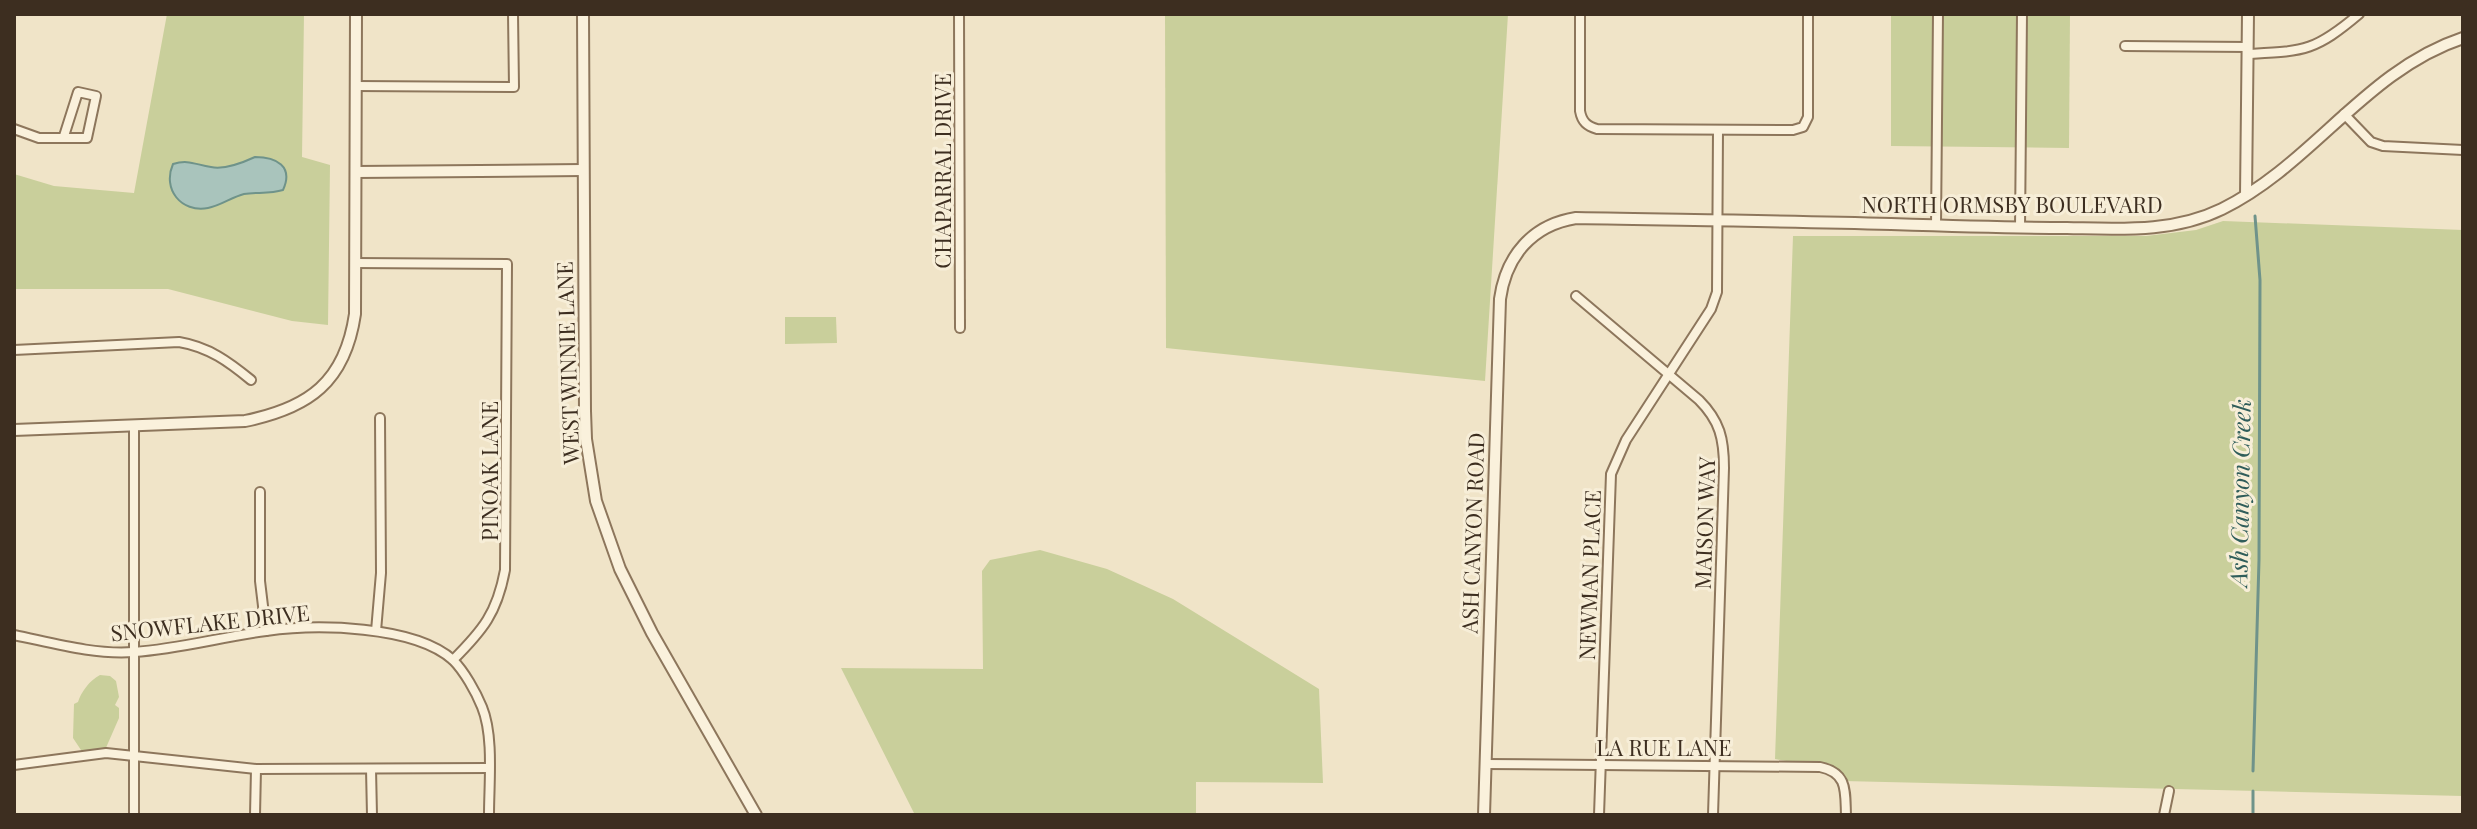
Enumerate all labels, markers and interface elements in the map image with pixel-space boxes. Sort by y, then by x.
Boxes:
street label: CHAPARRAL DRIVE [927,73,957,269]
street label: NORTH ORMSBY BOULEVARD [1861,189,2163,219]
street label: WEST WINNIE LANE [548,261,586,466]
water label: Ash Canyon Creek [2221,399,2257,590]
street label: PINOAK LANE [474,401,504,541]
street label: ASH CANYON ROAD [1453,432,1491,635]
street label: MAISON WAY [1687,456,1721,590]
street label: NEWMAN PLACE [1571,489,1607,661]
street label: SNOWFLAKE DRIVE [109,597,311,647]
street label: LA RUE LANE [1596,732,1732,762]

